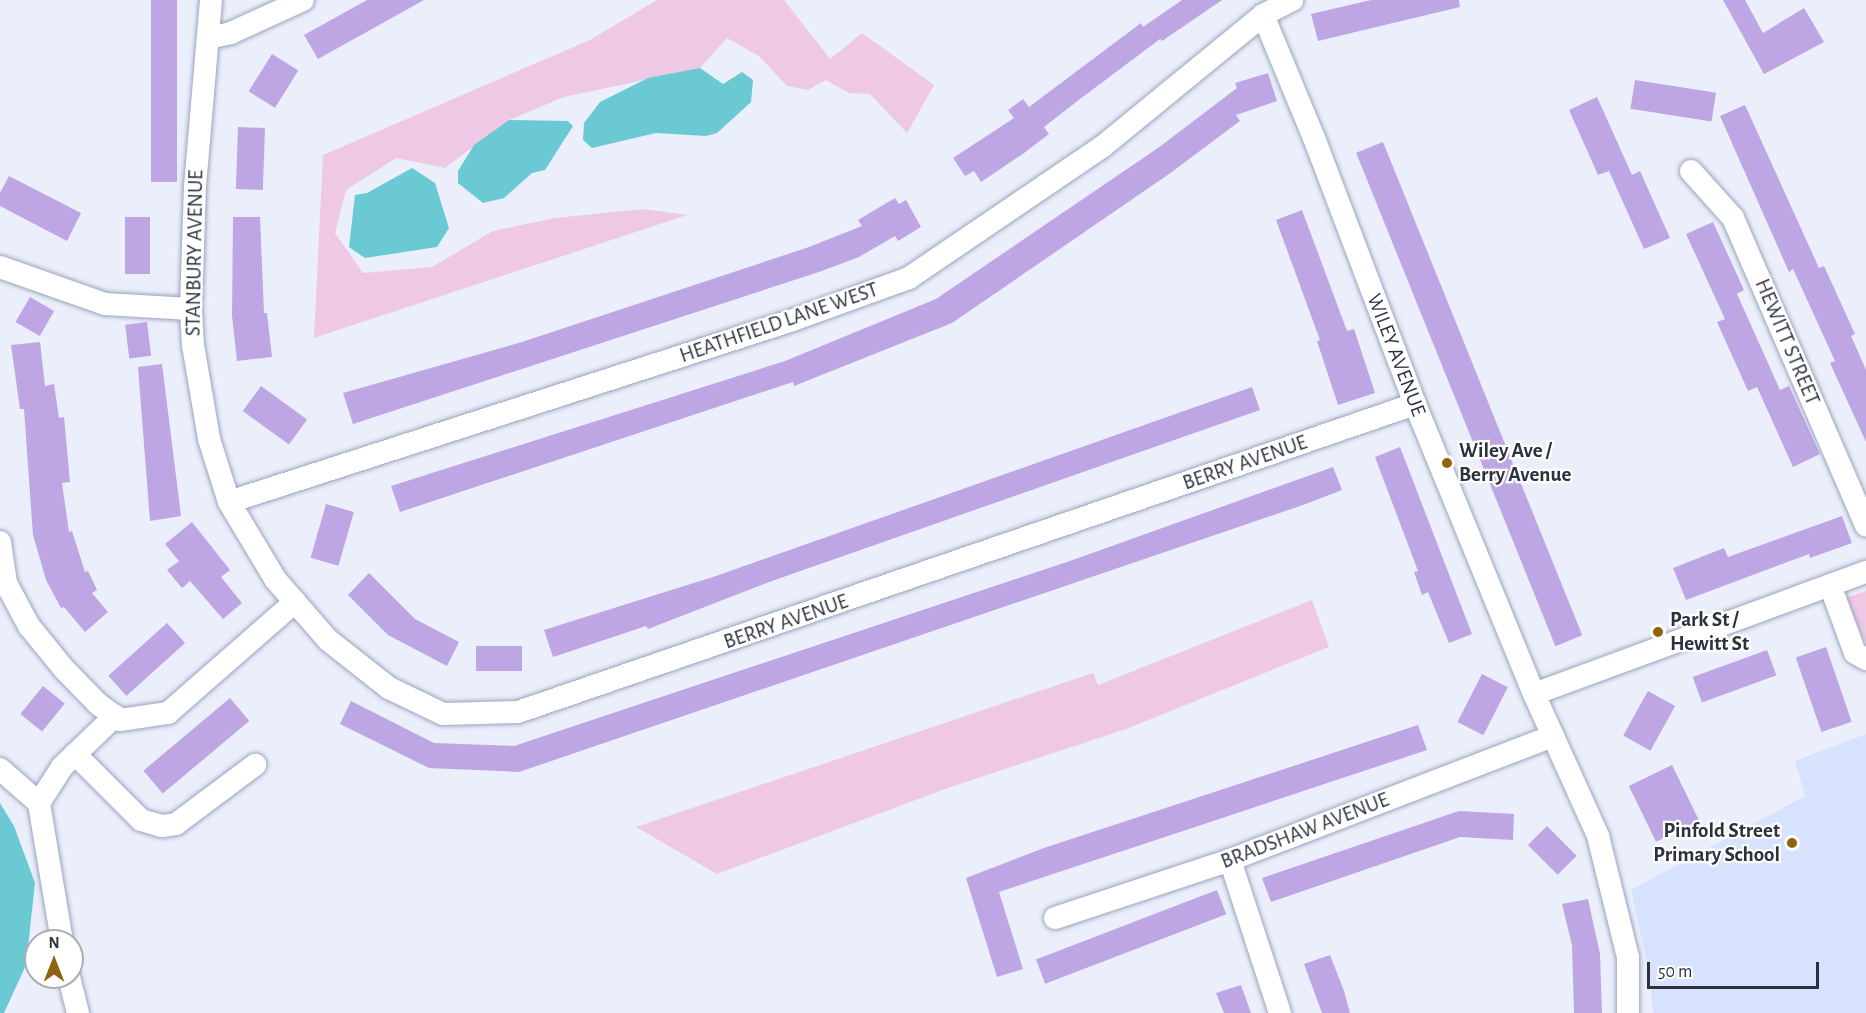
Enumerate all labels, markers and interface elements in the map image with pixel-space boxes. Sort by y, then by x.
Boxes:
street label: STANBURY AVENUE [181,170,209,336]
street label: HEWITT STREET [1749,275,1825,409]
street label: HEATHFIELD LANE WEST [676,277,882,369]
street label: WILEY AVENUE [1361,290,1431,420]
street label: BERRY AVENUE [1179,430,1311,496]
place label: Wiley Ave / Berry Avenue [1459,438,1571,488]
marker: Wiley Ave / Berry Avenue [1440,456,1454,470]
street label: BERRY AVENUE [720,589,852,655]
place label: Park St / Hewitt St [1670,607,1749,657]
marker: Park St / Hewitt St [1651,625,1665,639]
street label: BRADSHAW AVENUE [1217,787,1393,875]
place label: Pinfold Street Primary School [1653,818,1780,868]
marker: Pinfold Street Primary School [1785,836,1799,850]
north arrow [24,929,84,989]
text: N [48,935,60,951]
scale bar [1650,950,1822,988]
text: 50 m [1658,963,1692,981]

